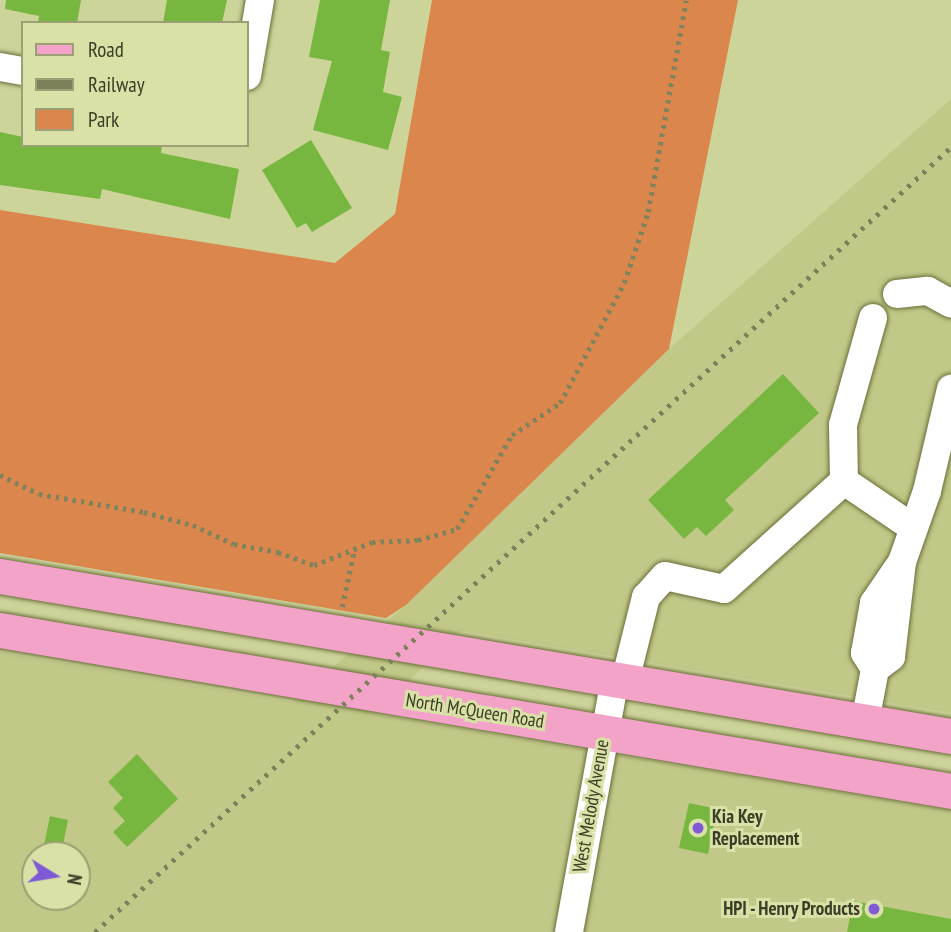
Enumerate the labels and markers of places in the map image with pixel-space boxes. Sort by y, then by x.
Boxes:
place label: Kia Key Replacement [712,806,799,850]
marker: Kia Key Replacement [690,820,706,836]
place label: HPI - Henry Products [721,898,860,920]
marker: HPI - Henry Products [866,901,882,917]

